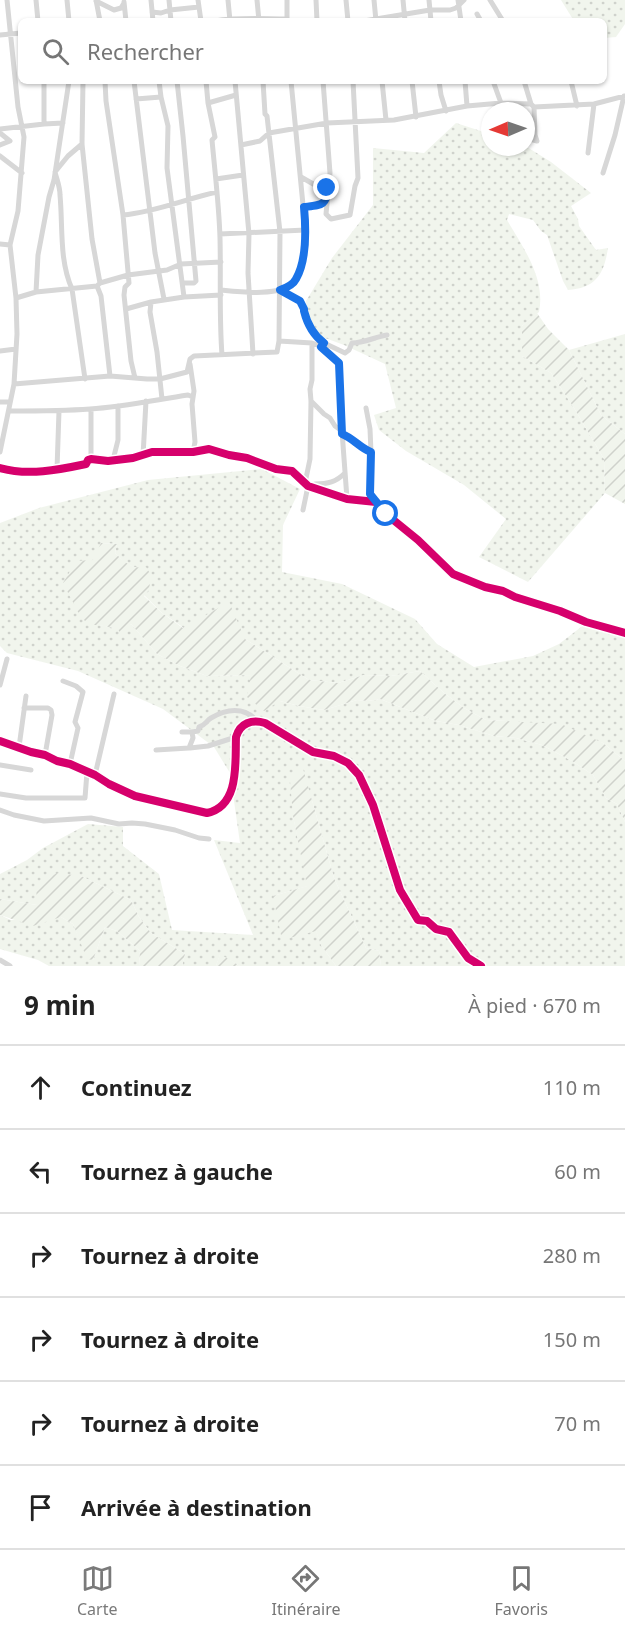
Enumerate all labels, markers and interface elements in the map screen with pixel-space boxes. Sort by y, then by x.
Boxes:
search box [18,18,607,84]
icon: search [39,35,72,68]
text: Rechercher [87,36,204,66]
north arrow [481,102,535,156]
route end [313,174,339,200]
route start [372,500,398,526]
text: 9 min [24,987,96,1023]
text: À pied · 670 m [468,992,601,1019]
icon: ahead [24,1071,57,1104]
text: Continuez [81,1072,192,1102]
text: 110 m [543,1074,601,1101]
icon: left [24,1155,57,1188]
text: Tournez à gauche [81,1156,273,1186]
text: 60 m [554,1158,601,1185]
icon: right [24,1239,57,1272]
text: Tournez à droite [81,1240,259,1270]
text: 280 m [543,1242,601,1269]
icon: right [24,1323,57,1356]
text: Tournez à droite [81,1324,259,1354]
text: 150 m [543,1326,601,1353]
icon: right [24,1407,57,1440]
text: Tournez à droite [81,1408,259,1438]
text: 70 m [554,1410,601,1437]
icon: arrive [24,1491,57,1524]
text: Arrivée à destination [81,1492,312,1522]
tab: Carte [77,1562,118,1620]
tab: Itinéraire [272,1562,340,1620]
tab: Favoris [494,1562,548,1620]

